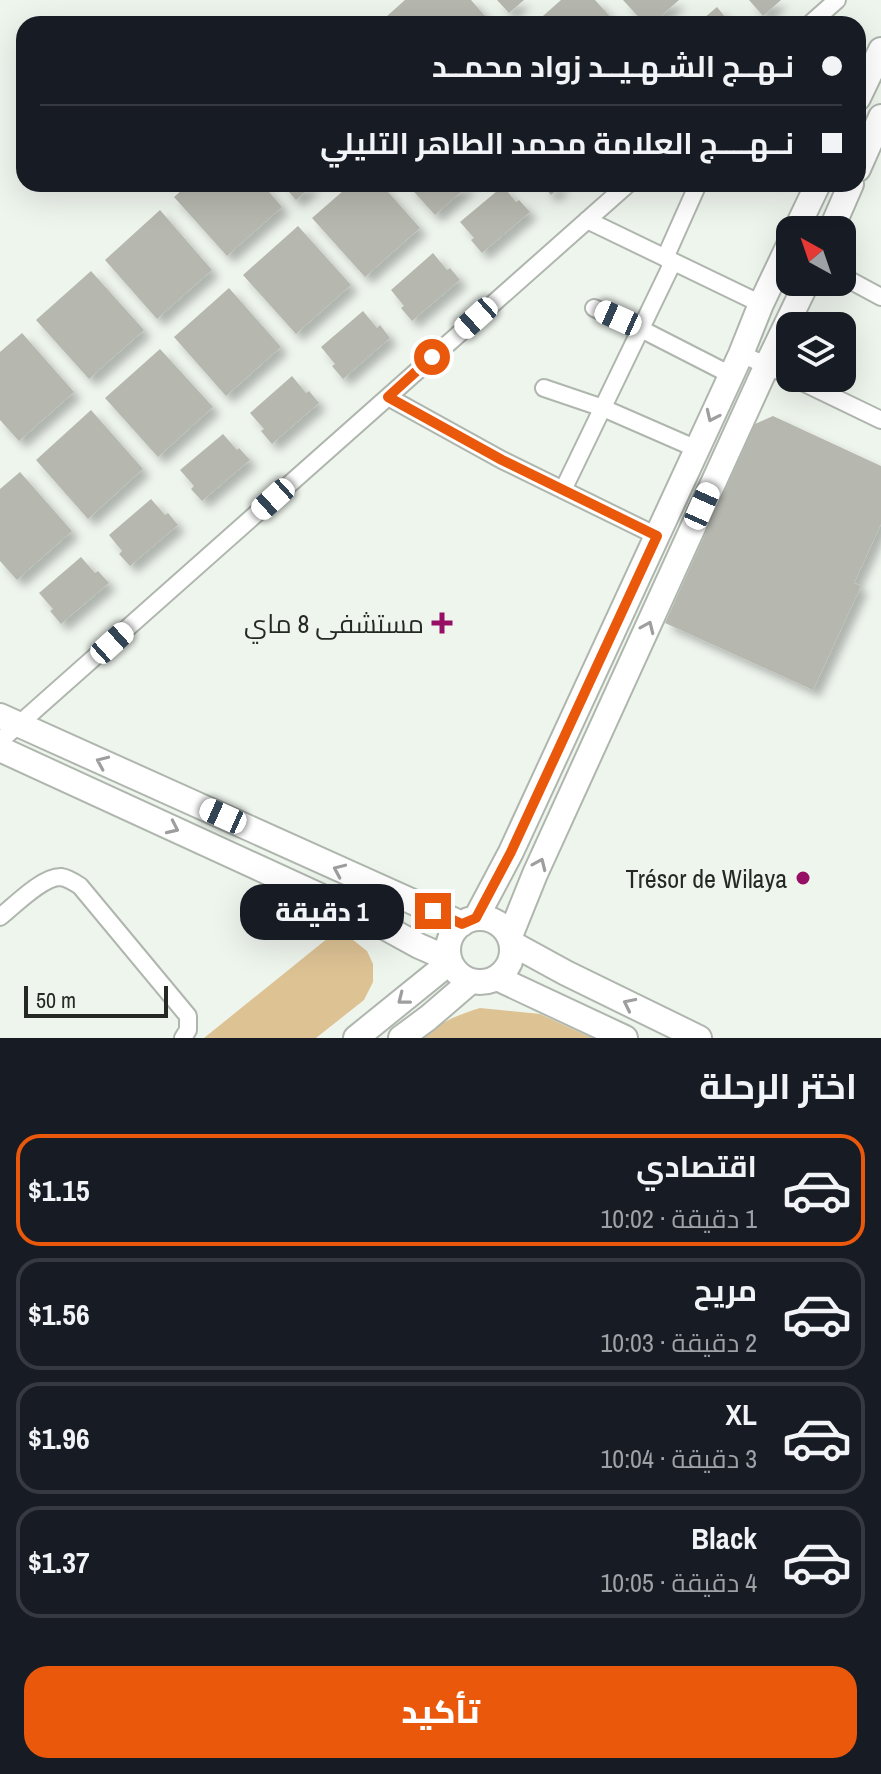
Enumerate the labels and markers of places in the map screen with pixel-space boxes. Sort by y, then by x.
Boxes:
place label: مستشفى 8 ماي [244,606,424,644]
marker: مستشفى 8 ماي [431,612,453,634]
place label: Trésor de Wilaya [625,861,787,896]
marker: Trésor de Wilaya [794,869,812,887]

